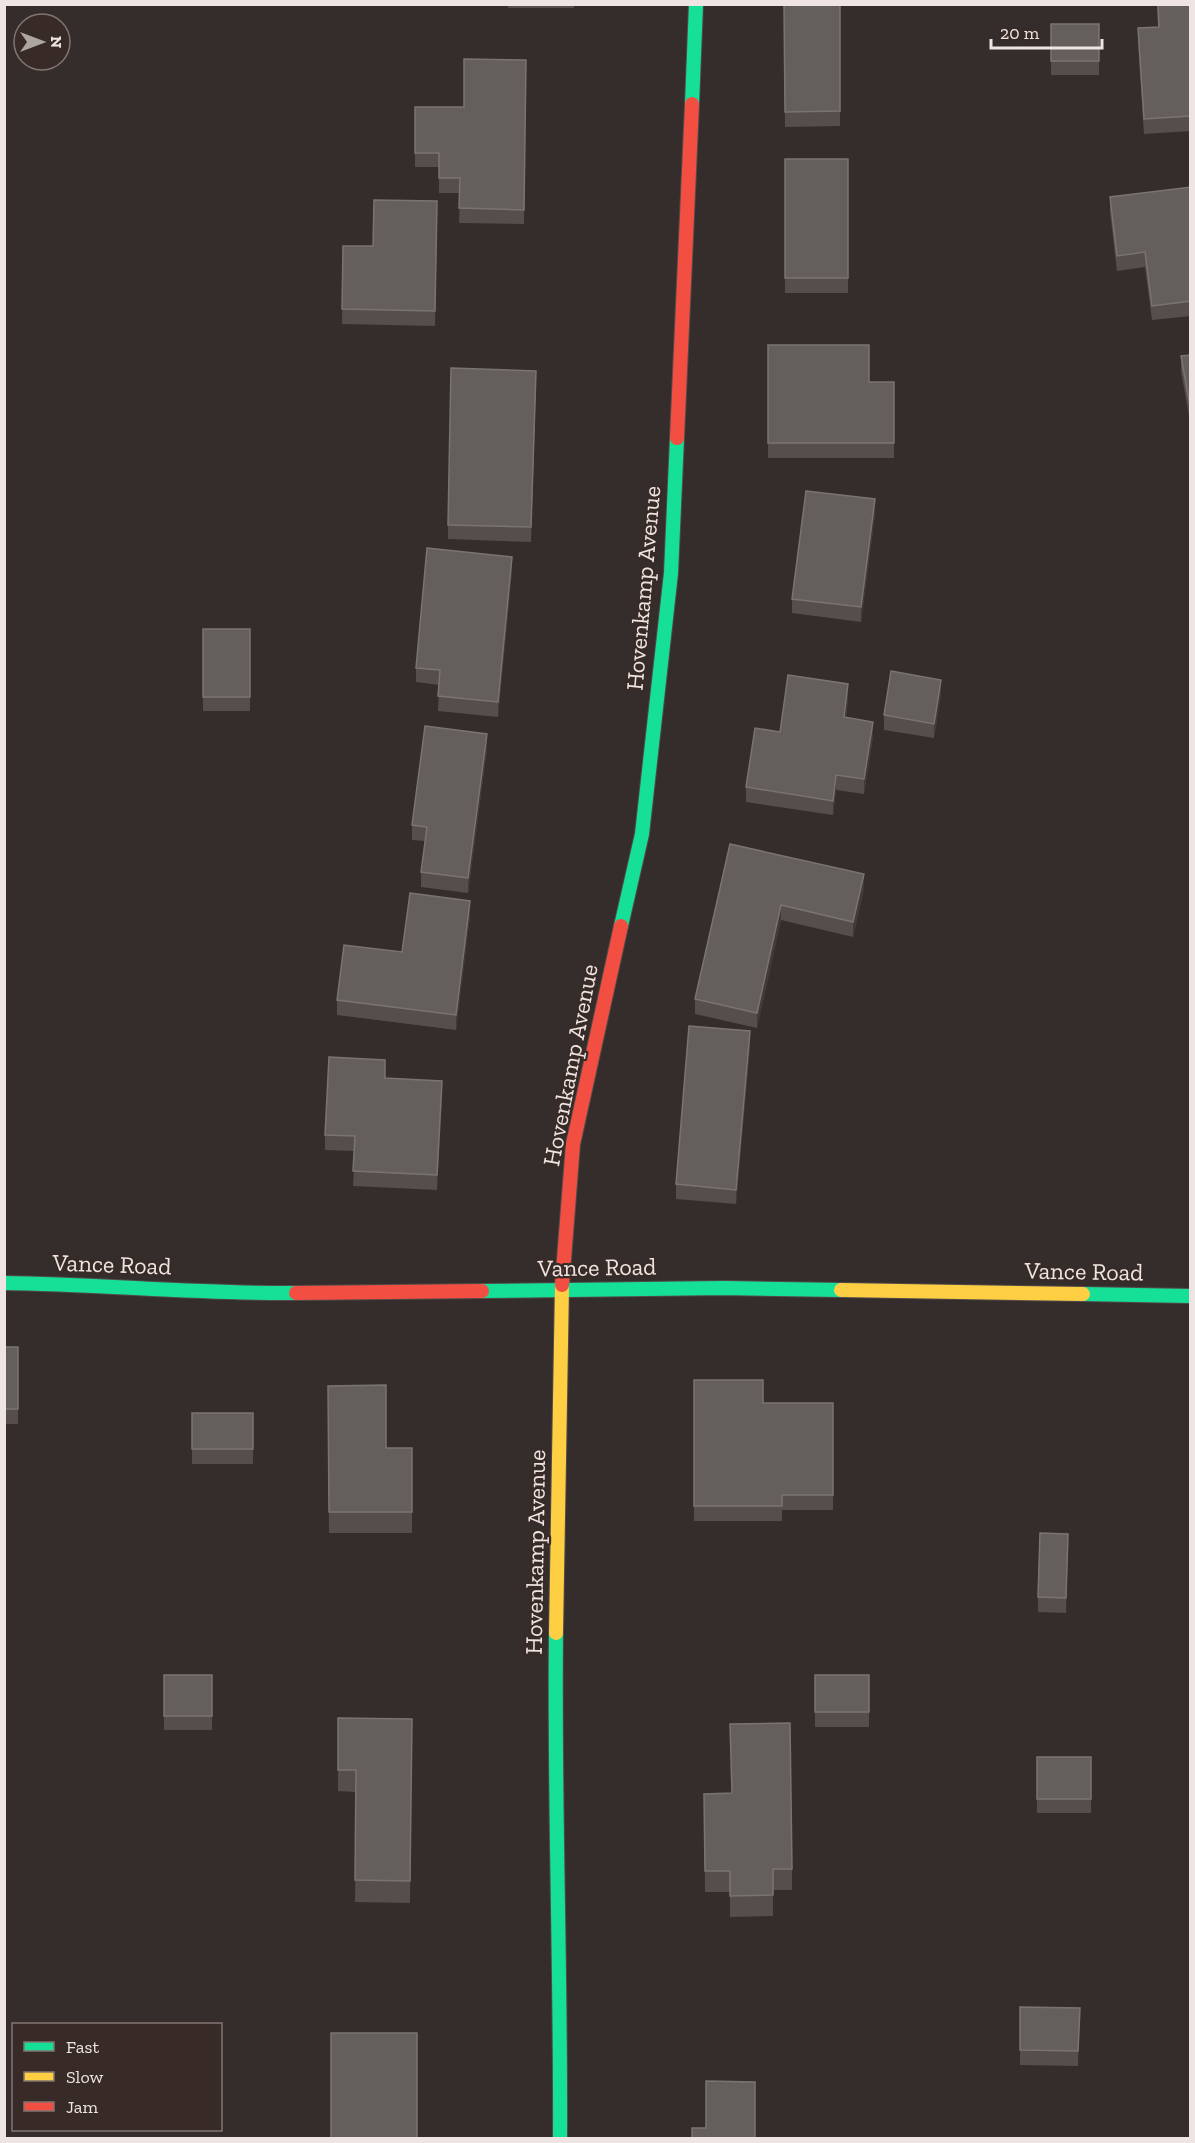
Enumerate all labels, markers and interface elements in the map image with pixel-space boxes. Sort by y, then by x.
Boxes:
north arrow [12,12,72,72]
scale bar [991,12,1102,50]
text: 20 m [1000,22,1040,44]
text: N [47,36,66,48]
street label: Hovenkamp Avenue [620,485,666,691]
street label: Hovenkamp Avenue [536,962,604,1168]
street label: Vance Road [51,1247,172,1281]
street label: Vance Road [536,1251,657,1283]
street label: Vance Road [1023,1255,1144,1287]
street label: Hovenkamp Avenue [519,1449,551,1655]
legend [12,2023,222,2131]
text: Fast [66,2036,99,2058]
text: Slow [66,2066,103,2088]
text: Jam [66,2096,98,2118]

